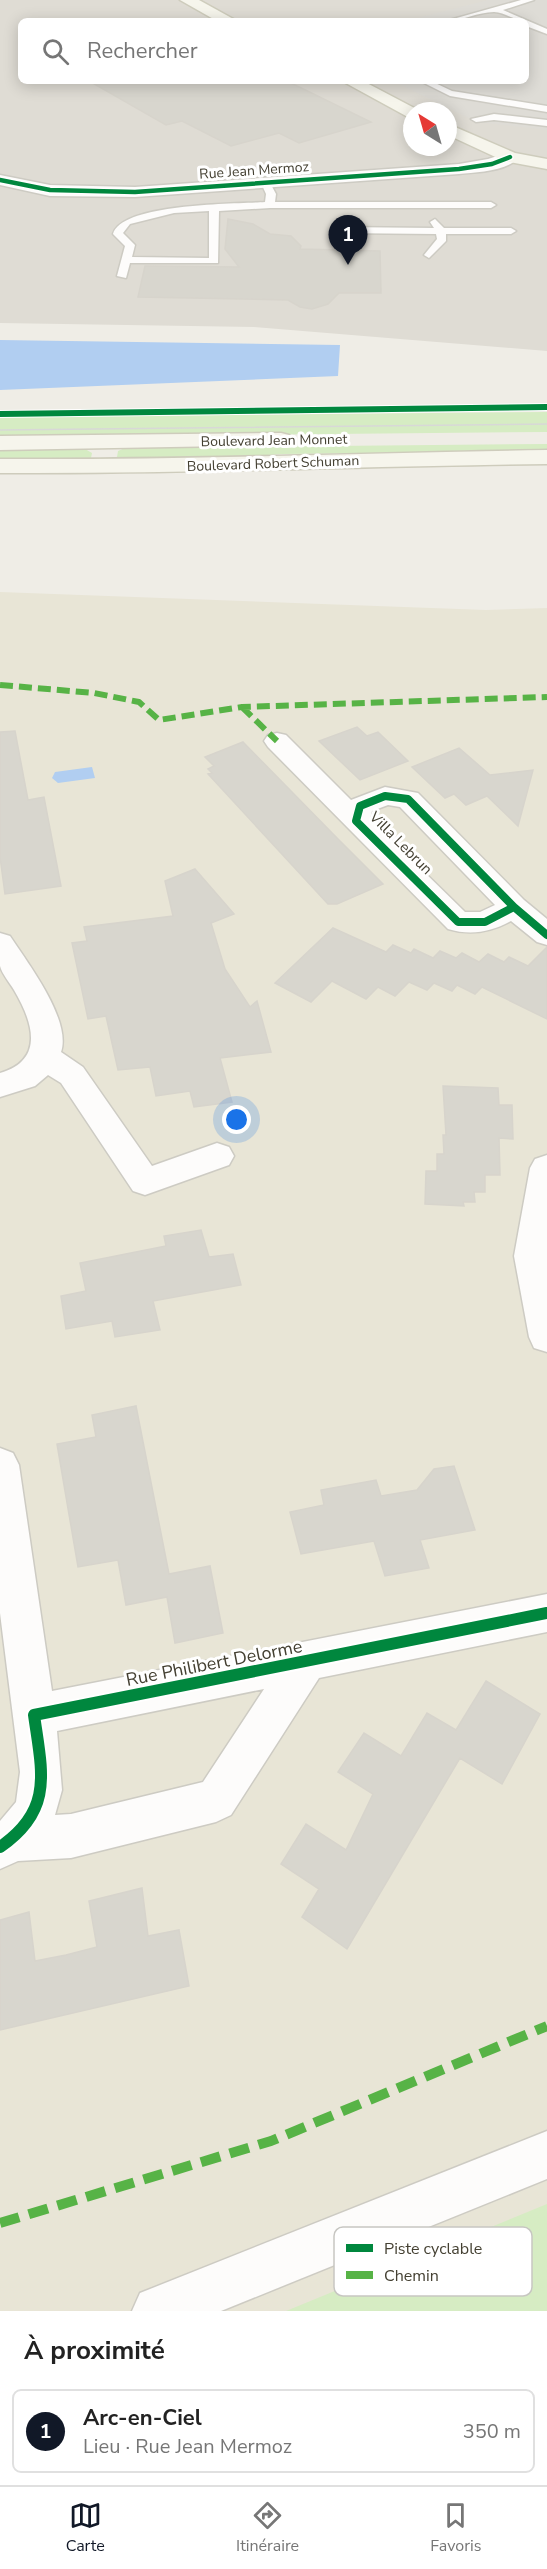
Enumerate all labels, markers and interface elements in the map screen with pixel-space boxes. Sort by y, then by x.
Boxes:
search box [18,18,529,84]
icon: search [39,35,72,68]
text: Rechercher [87,36,198,66]
north arrow [403,102,457,156]
street label: Rue Jean Mermoz [199,157,310,184]
pin: 1 [328,216,368,265]
street label: Boulevard Jean Monnet [201,430,348,451]
street label: Boulevard Robert Schuman [187,451,360,476]
street label: Villa Lebrun [364,806,437,879]
your location [222,1105,251,1134]
street label: Rue Philibert Delorme [124,1634,304,1692]
legend [334,2227,532,2296]
text: Piste cyclable [384,2238,482,2260]
text: Chemin [384,2265,439,2287]
text: À proximité [24,2333,165,2368]
text: Arc-en-Ciel [83,2403,202,2433]
text: 1 [40,2418,52,2445]
text: 350 m [463,2418,521,2445]
text: Lieu · Rue Jean Mermoz [83,2433,292,2460]
tab: Carte [66,2499,105,2557]
tab: Itinéraire [236,2499,299,2557]
tab: Favoris [430,2499,481,2557]

